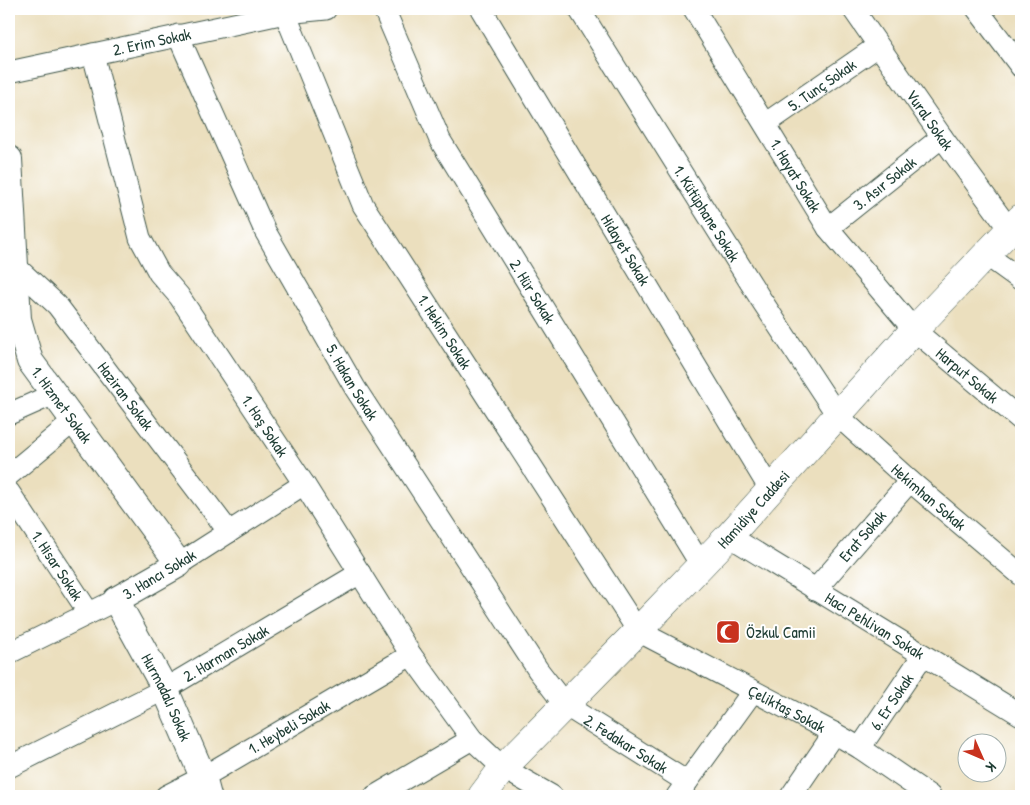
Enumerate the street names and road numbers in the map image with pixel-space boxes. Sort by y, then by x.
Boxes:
street label: 2. Erim Sokak [111,22,193,61]
street label: 5. Tunç Sokak [783,53,861,116]
street label: Vural Sokak [901,85,959,155]
street label: 1. Hayat Sokak [765,134,827,217]
street label: 3. Asır Sokak [848,151,921,215]
street label: 1. Kütüphane Sokak [668,161,746,266]
street label: Hidayet Sokak [596,210,656,290]
street label: 2. Hür Sokak [505,255,561,328]
street label: 1. Hekim Sokak [412,290,477,374]
street label: 5. Hakan Sokak [321,340,384,425]
street label: Harput Sokak [931,342,1004,408]
street label: Haziran Sokak [93,357,159,435]
street label: 1. Hizmet Sokak [26,362,98,448]
street label: 1. Hoş Sokak [237,390,294,461]
street label: Hekimhan Sokak [887,458,971,535]
street label: Hamidiye Caddesi [712,465,794,553]
street label: Erat Sokak [834,505,891,566]
street label: 1. Hisar Sokak [26,526,89,605]
street label: 3. Hancı Sokak [118,543,200,605]
street label: Hacı Pehlivan Sokak [821,586,929,664]
street label: 2. Harman Sokak [179,619,273,687]
street label: Hurmadalı Sokak [136,649,197,745]
street label: 6. Er Sokak [864,669,919,734]
street label: Çeliktaş Sokak [744,679,830,738]
street label: 1. Heybeli Sokak [244,694,334,759]
street label: 2. Fedakar Sokak [580,709,673,779]

